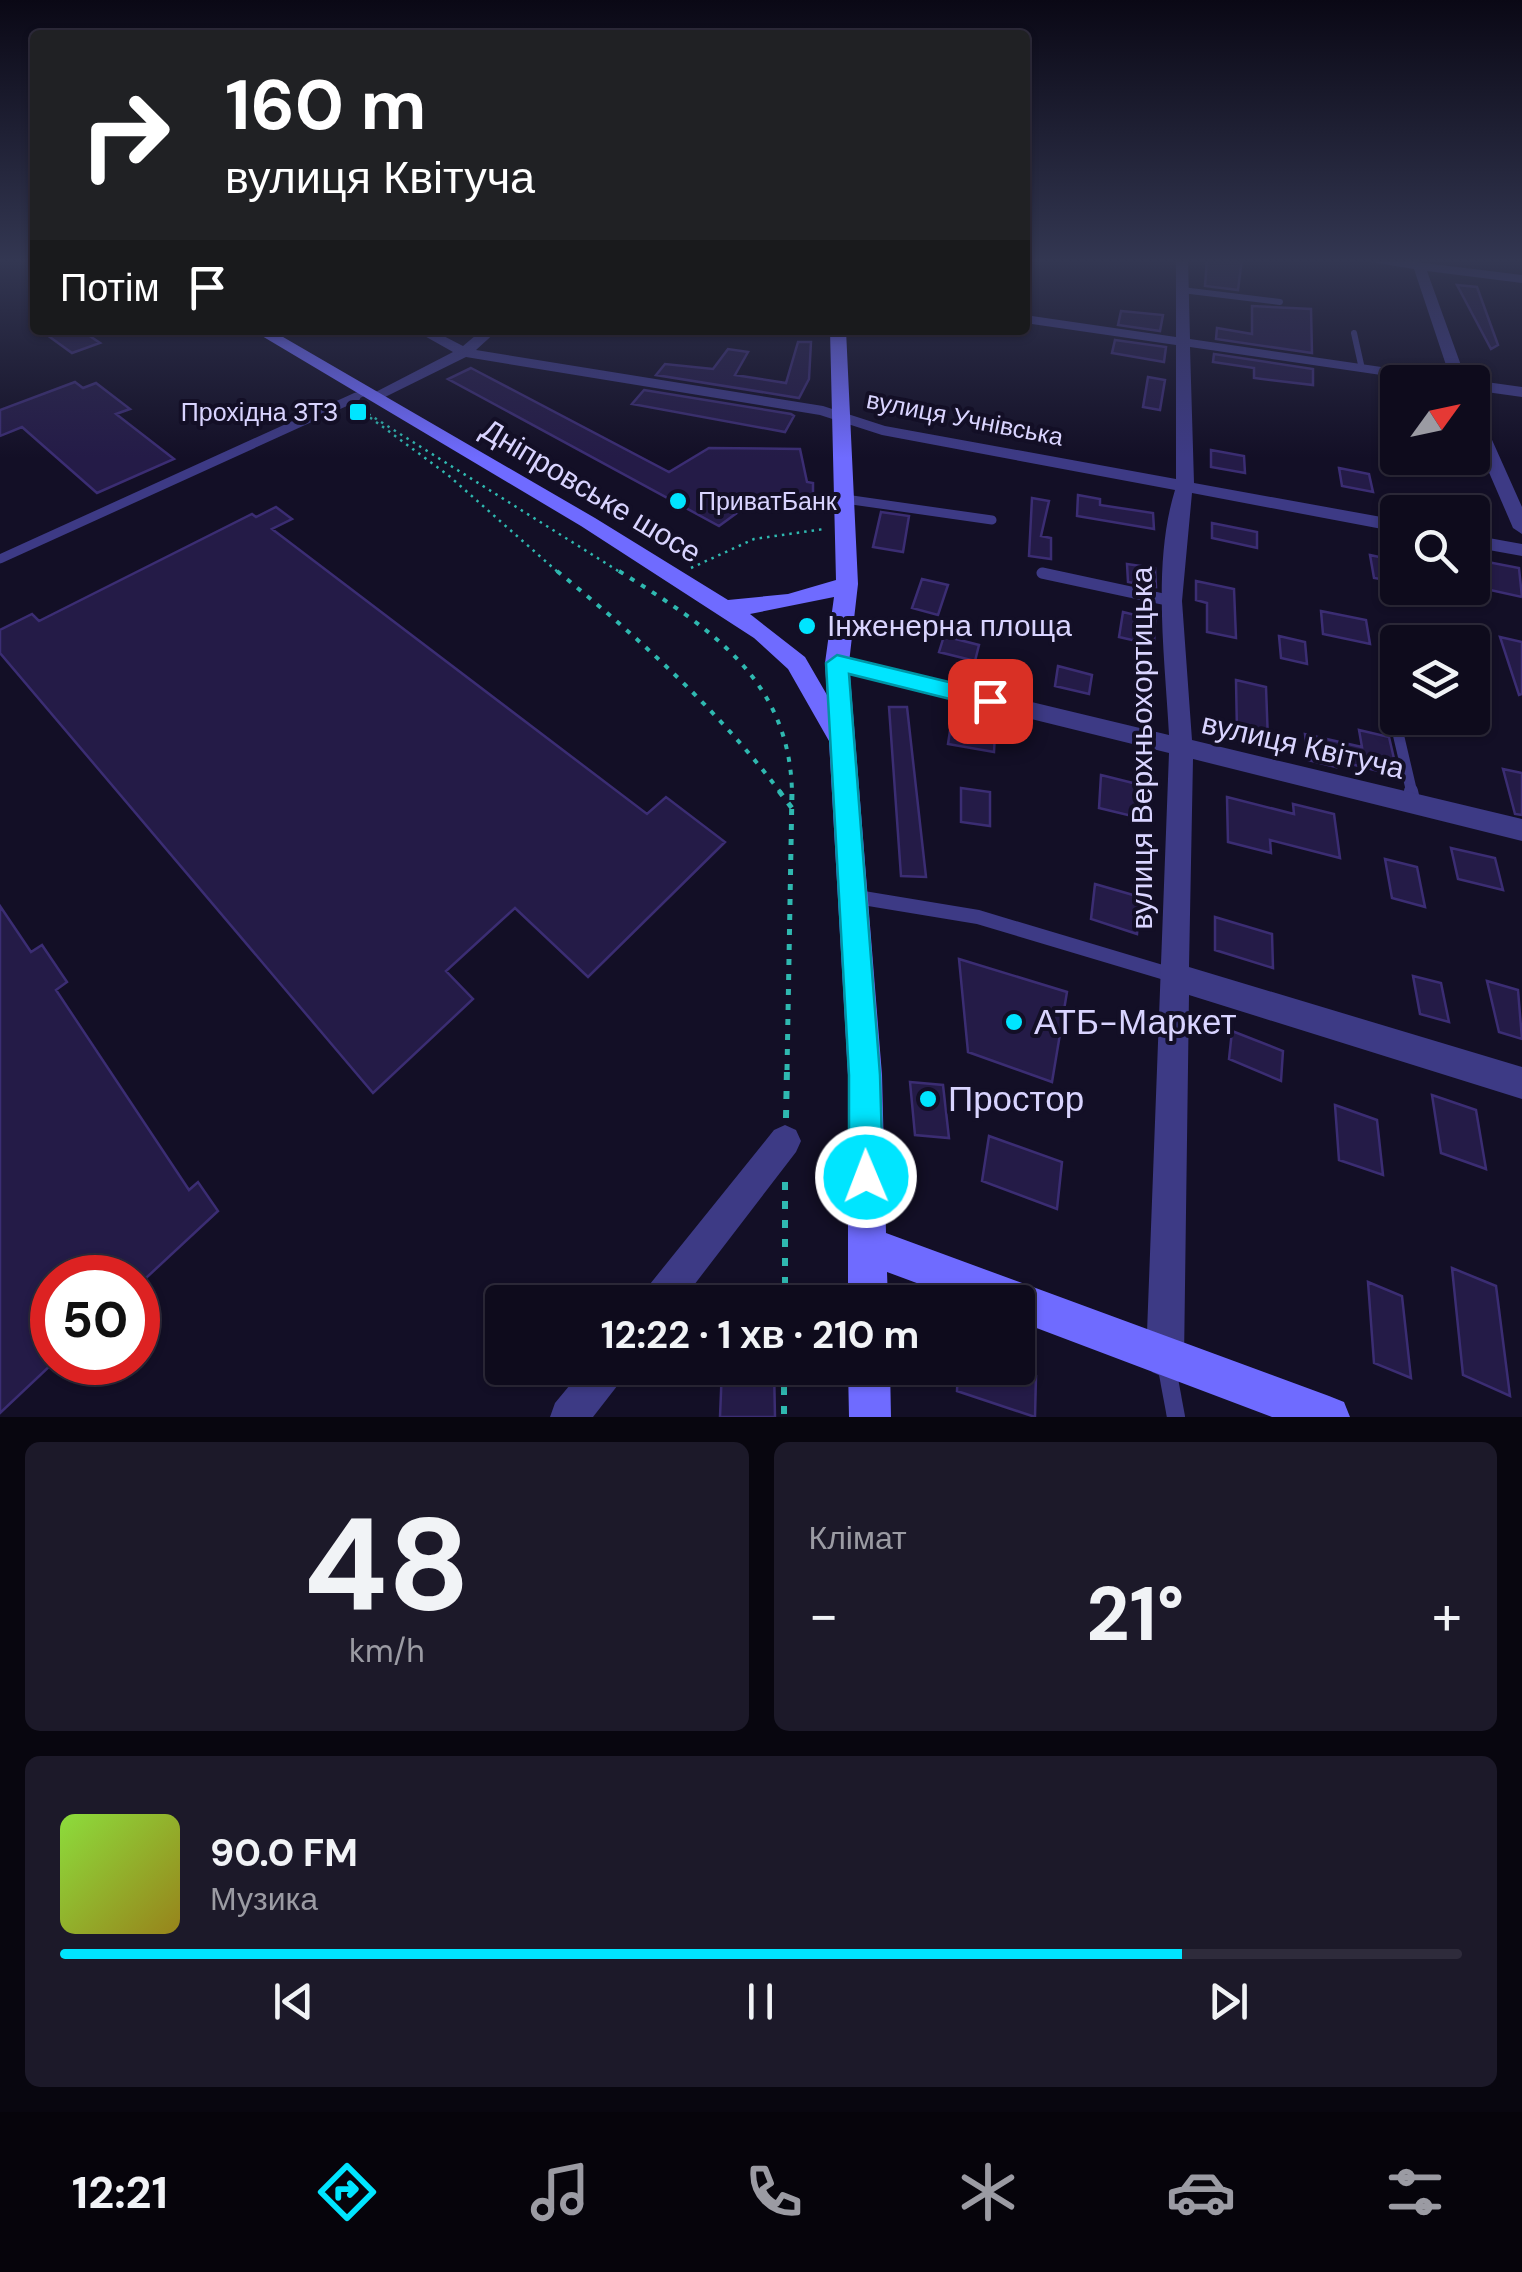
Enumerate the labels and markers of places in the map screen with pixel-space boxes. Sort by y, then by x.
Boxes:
place label: Прохідна ЗТЗ [181,396,338,429]
marker: Прохідна ЗТЗ [347,401,369,423]
place label: ПриватБанк [698,485,838,518]
marker: ПриватБанк [667,490,689,512]
place label: Інженерна площа [827,606,1072,645]
marker: Інженерна площа [796,615,818,637]
pin [948,659,1033,744]
place label: АТБ-Маркет [1034,999,1236,1045]
marker: АТБ-Маркет [1003,1011,1025,1033]
place label: Простор [948,1076,1084,1122]
marker: Простор [917,1088,939,1110]

